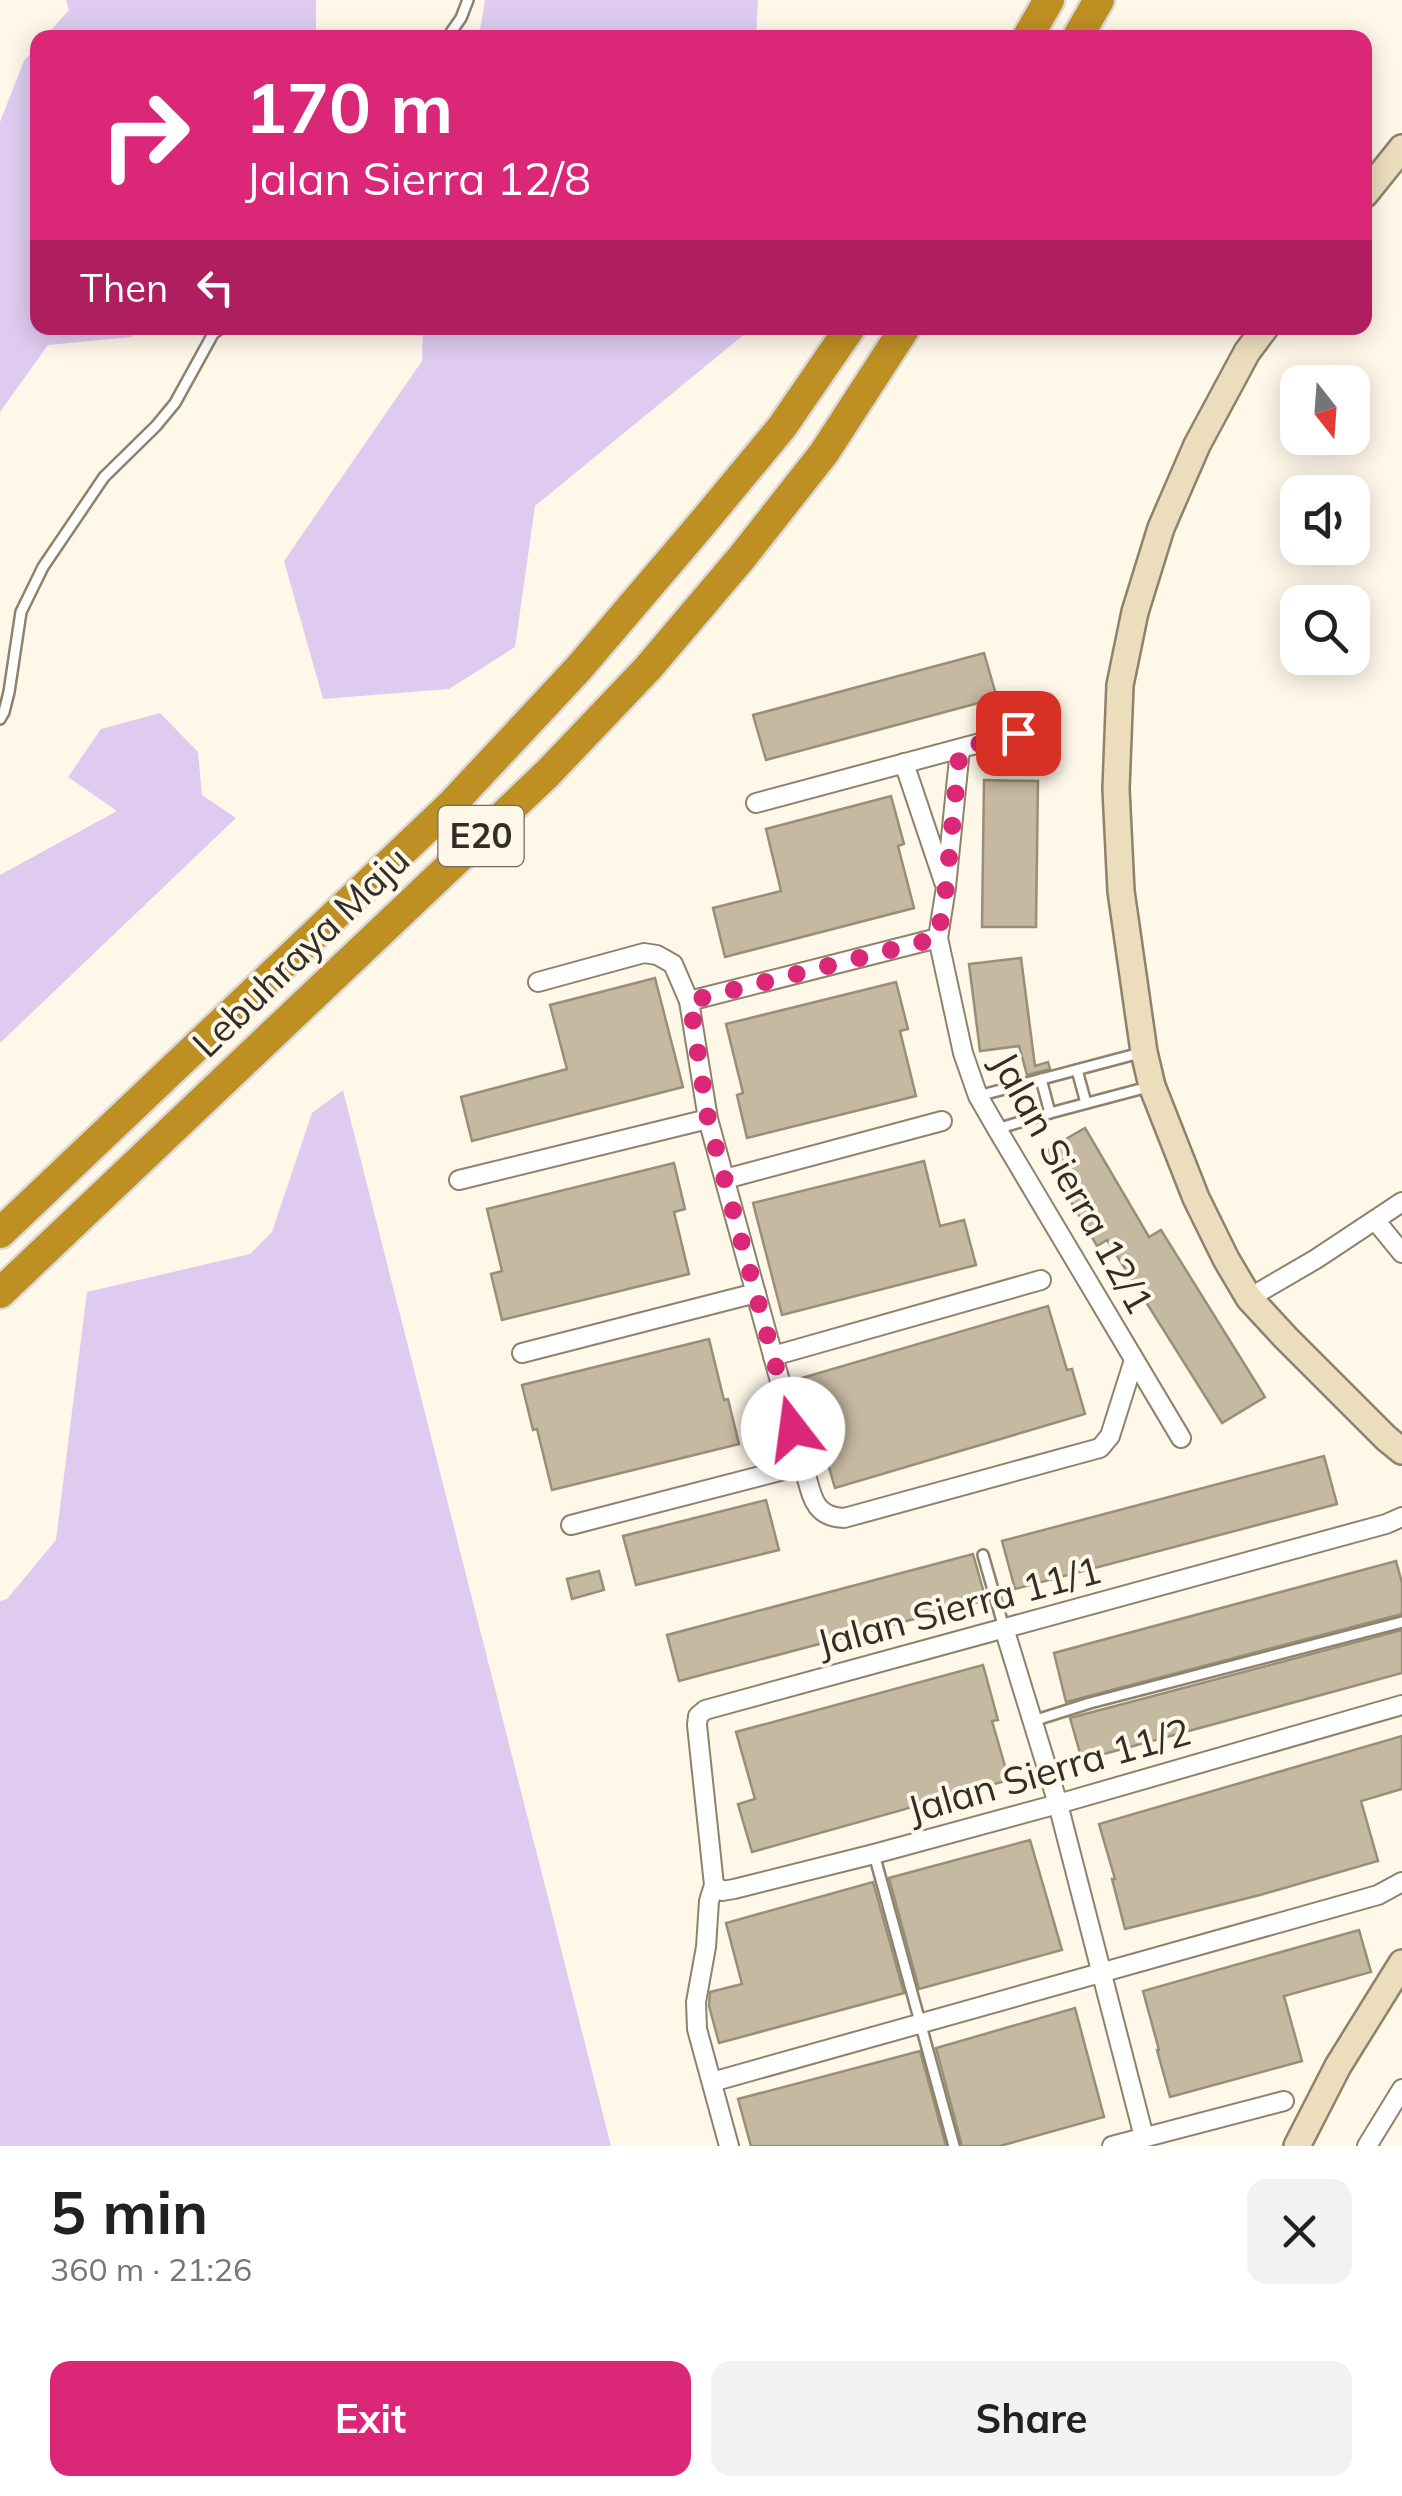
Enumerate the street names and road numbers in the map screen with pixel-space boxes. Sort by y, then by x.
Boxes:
road number: E20 [438,806,524,866]
street label: Lebuhraya Maju [182,836,419,1067]
street label: Jalan Sierra 12/1 [981,1043,1165,1322]
street label: Jalan Sierra 11/1 [811,1545,1106,1667]
street label: Jalan Sierra 11/2 [902,1707,1196,1833]

